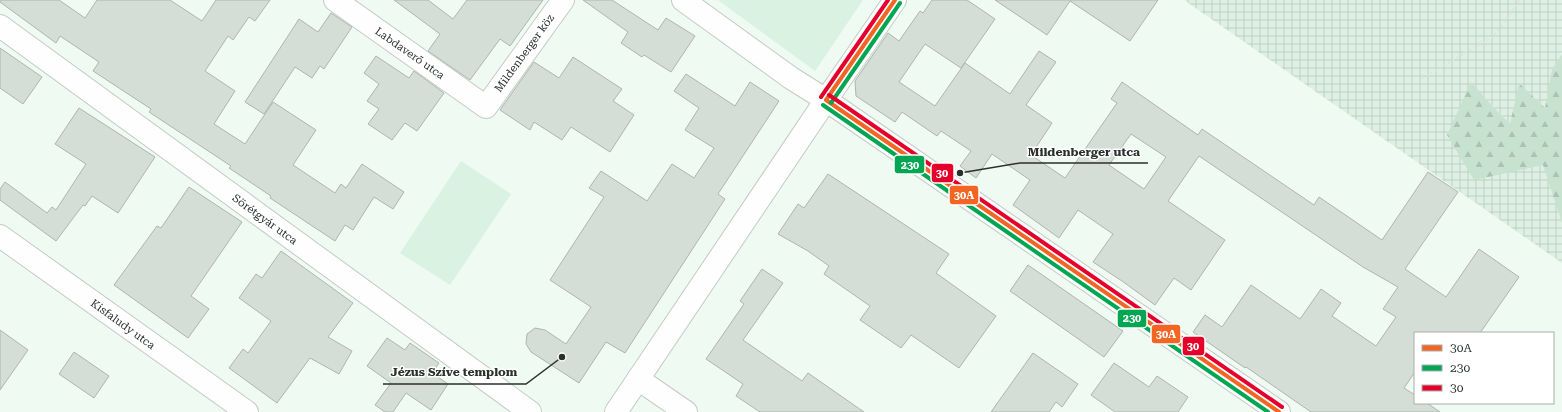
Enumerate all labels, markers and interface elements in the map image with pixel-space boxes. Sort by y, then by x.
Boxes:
street label: Mildenberger köz [492,12,557,95]
street label: Labdaverő utca [372,25,447,82]
callout: Mildenberger utca [1020,139,1148,163]
text: Mildenberger utca [1028,145,1140,159]
line badge: 230 [894,155,925,174]
text: 230 [901,159,919,172]
line badge: 30 [931,163,954,183]
text: 30 [936,167,948,180]
line badge: 30A [949,185,979,205]
text: 30A [954,189,974,202]
street label: Sörétgyár utca [230,191,300,247]
street label: Kisfaludy utca [88,297,157,352]
line badge: 230 [1117,309,1147,328]
text: 230 [1123,312,1141,325]
line badge: 30A [1151,324,1181,344]
text: 30A [1156,328,1176,341]
legend [1414,332,1554,404]
line badge: 30 [1182,336,1205,356]
text: 30 [1187,340,1199,353]
text: 30A [1450,341,1472,355]
callout: Jézus Szíve templom [383,360,526,384]
text: 230 [1450,361,1470,375]
text: Jézus Szíve templom [391,365,518,379]
text: 30 [1450,381,1464,395]

